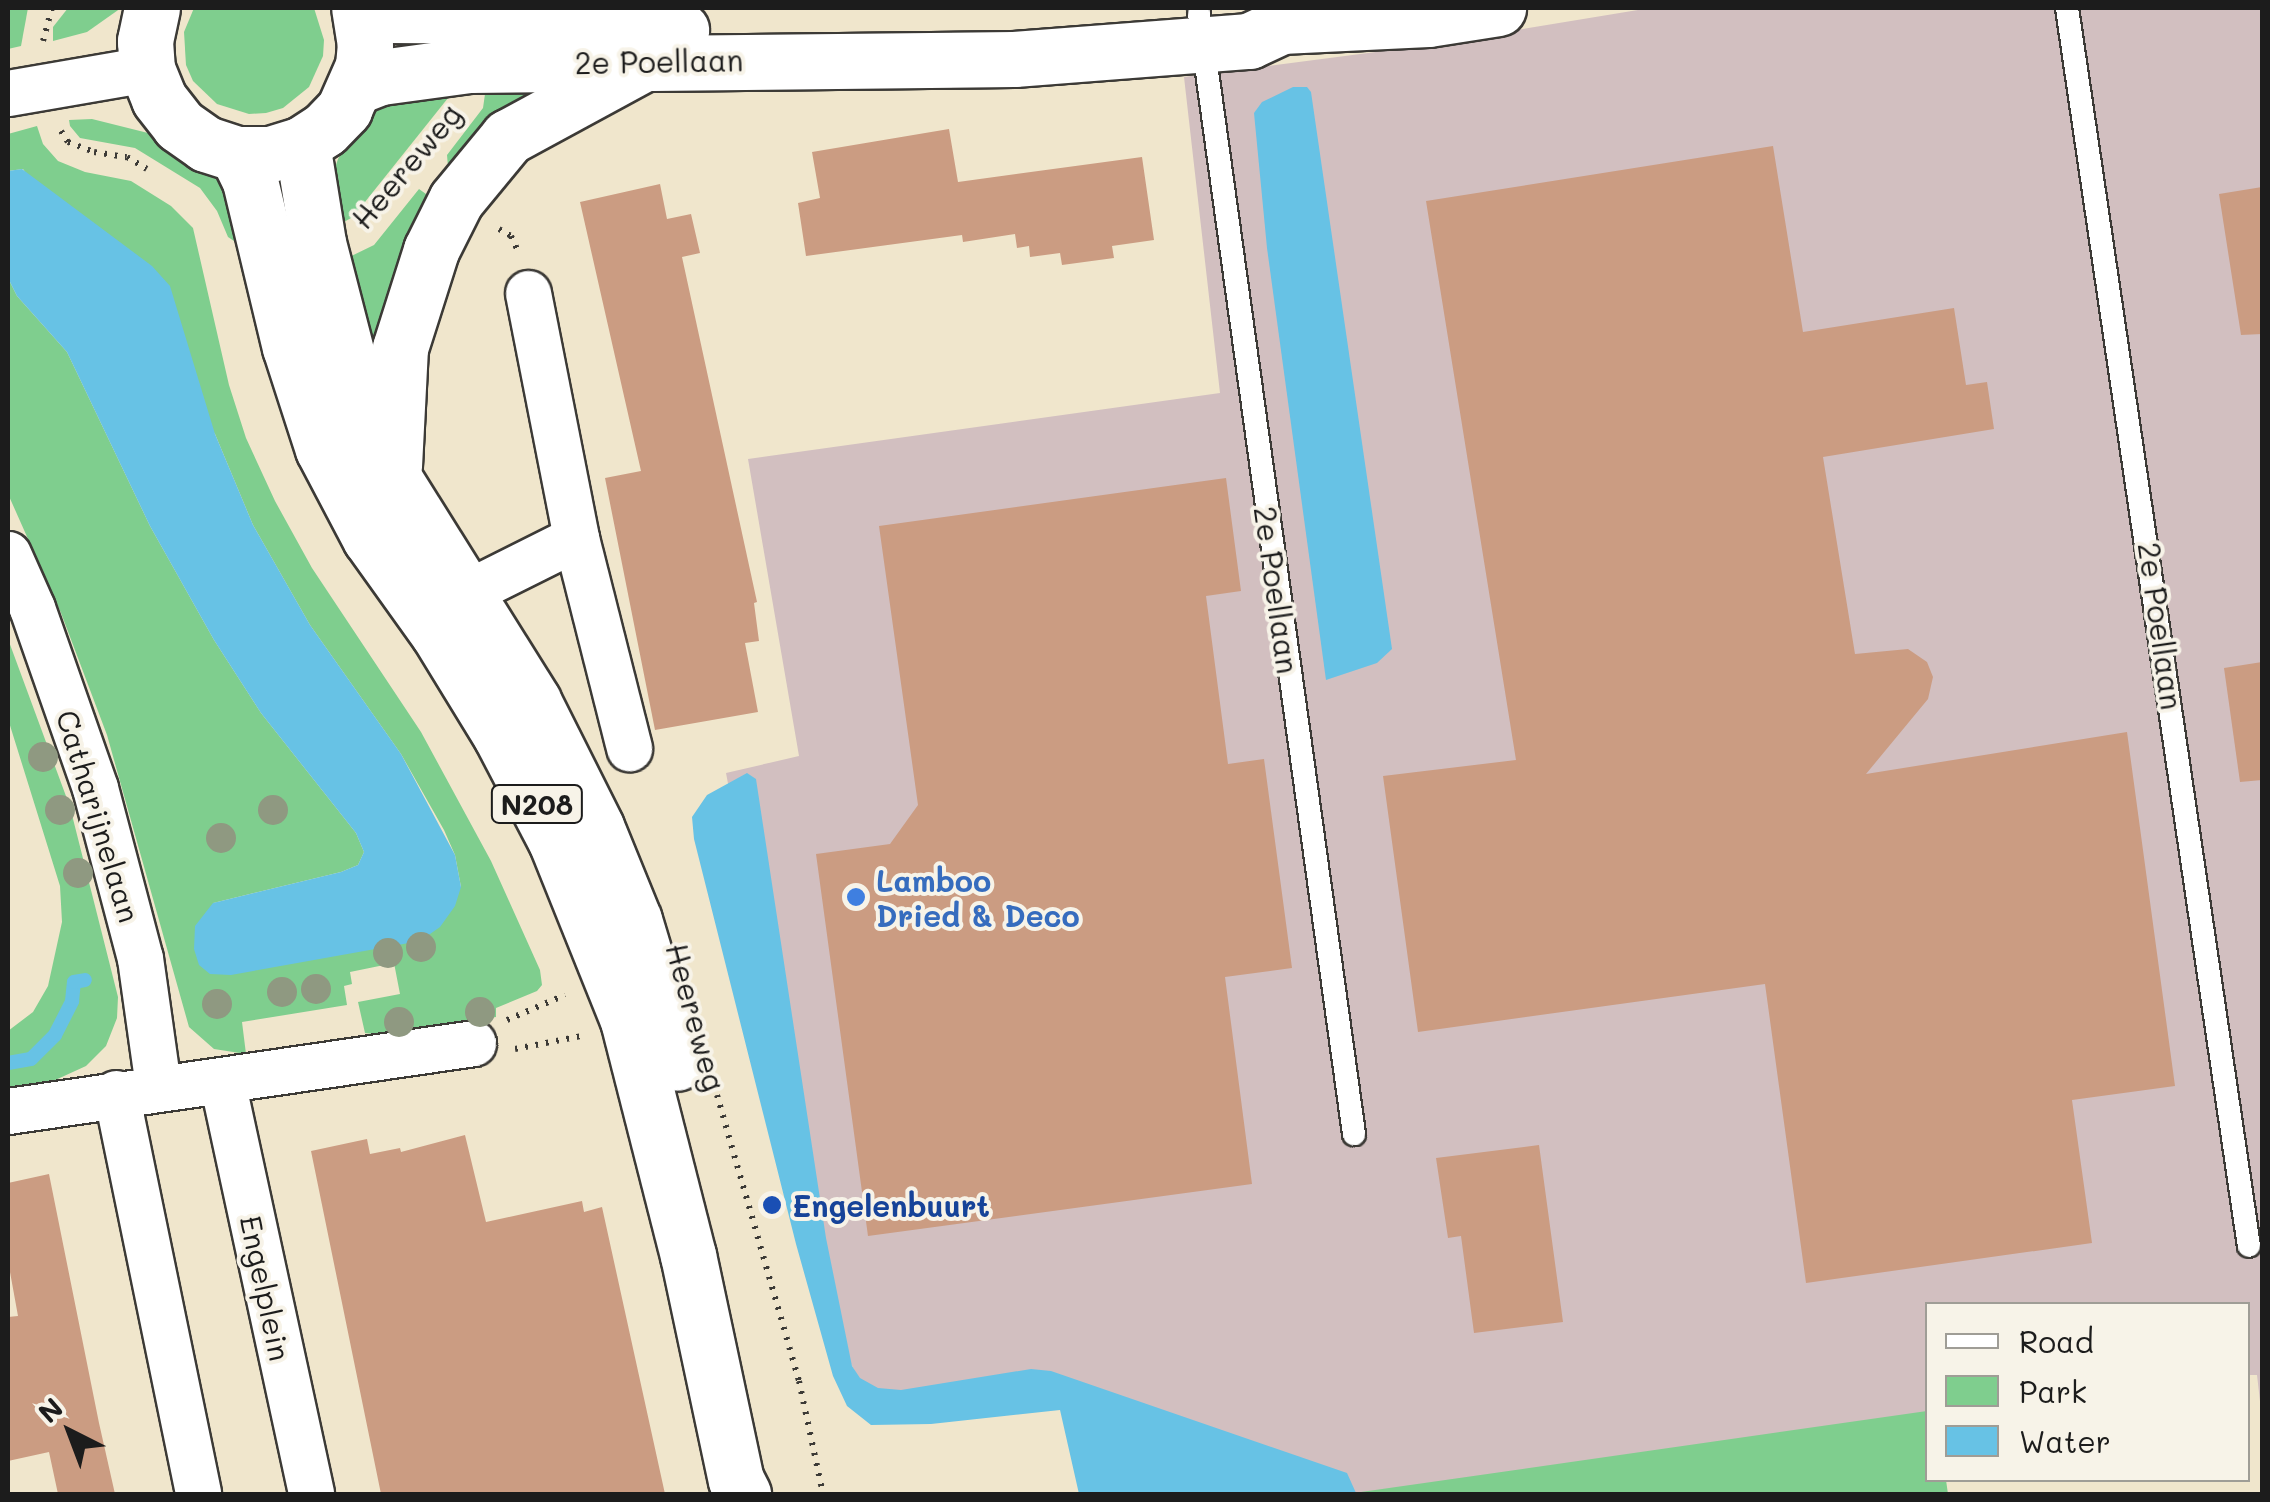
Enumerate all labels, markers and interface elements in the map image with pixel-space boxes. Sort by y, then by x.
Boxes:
street label: 2e Poellaan [574,42,744,80]
street label: Heereweg [344,96,468,236]
street label: 2e Poellaan [1247,504,1307,676]
street label: 2e Poellaan [2131,540,2191,712]
street label: Catharijnelaan [50,706,148,926]
road number: N208 [490,781,584,827]
place label: Lamboo Dried & Deco [876,862,1080,932]
marker: Lamboo Dried & Deco [845,886,867,908]
street label: Heereweg [659,939,733,1095]
place label: Engelenbuurt [792,1187,990,1223]
marker: Engelenbuurt [761,1194,783,1216]
street label: Engelplein [233,1212,299,1364]
legend [1925,1302,2250,1482]
text: Road [2019,1321,2094,1361]
text: Park [2019,1371,2087,1411]
north arrow [20,1382,120,1482]
text: N [30,1389,70,1430]
text: Water [2019,1421,2111,1461]

